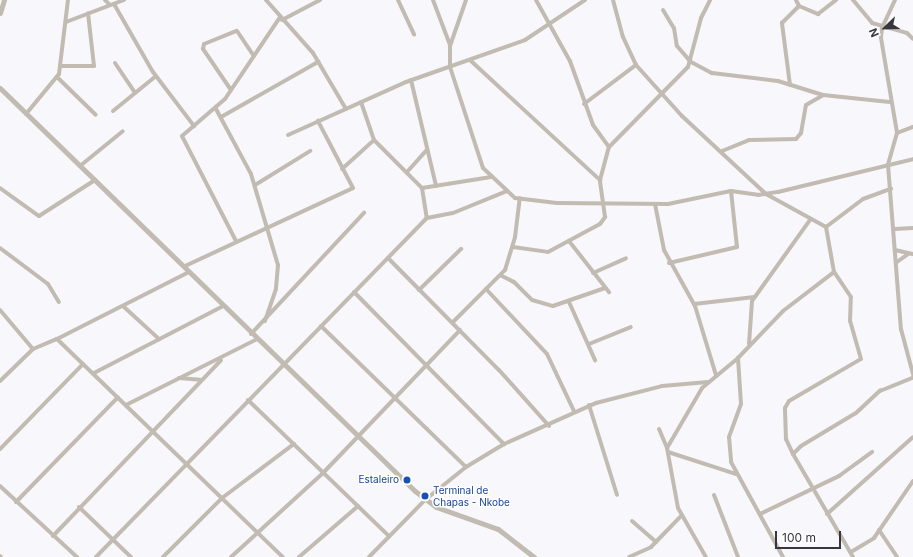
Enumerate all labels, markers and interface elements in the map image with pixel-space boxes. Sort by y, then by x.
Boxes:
north arrow [865,8,905,48]
text: N [866,26,882,39]
place label: Estaleiro [359,474,399,486]
marker: Estaleiro [402,475,412,485]
place label: Terminal de Chapas - Nkobe [433,484,510,508]
marker: Terminal de Chapas - Nkobe [420,491,430,501]
scale bar [777,523,843,549]
text: 100 m [782,530,816,545]

